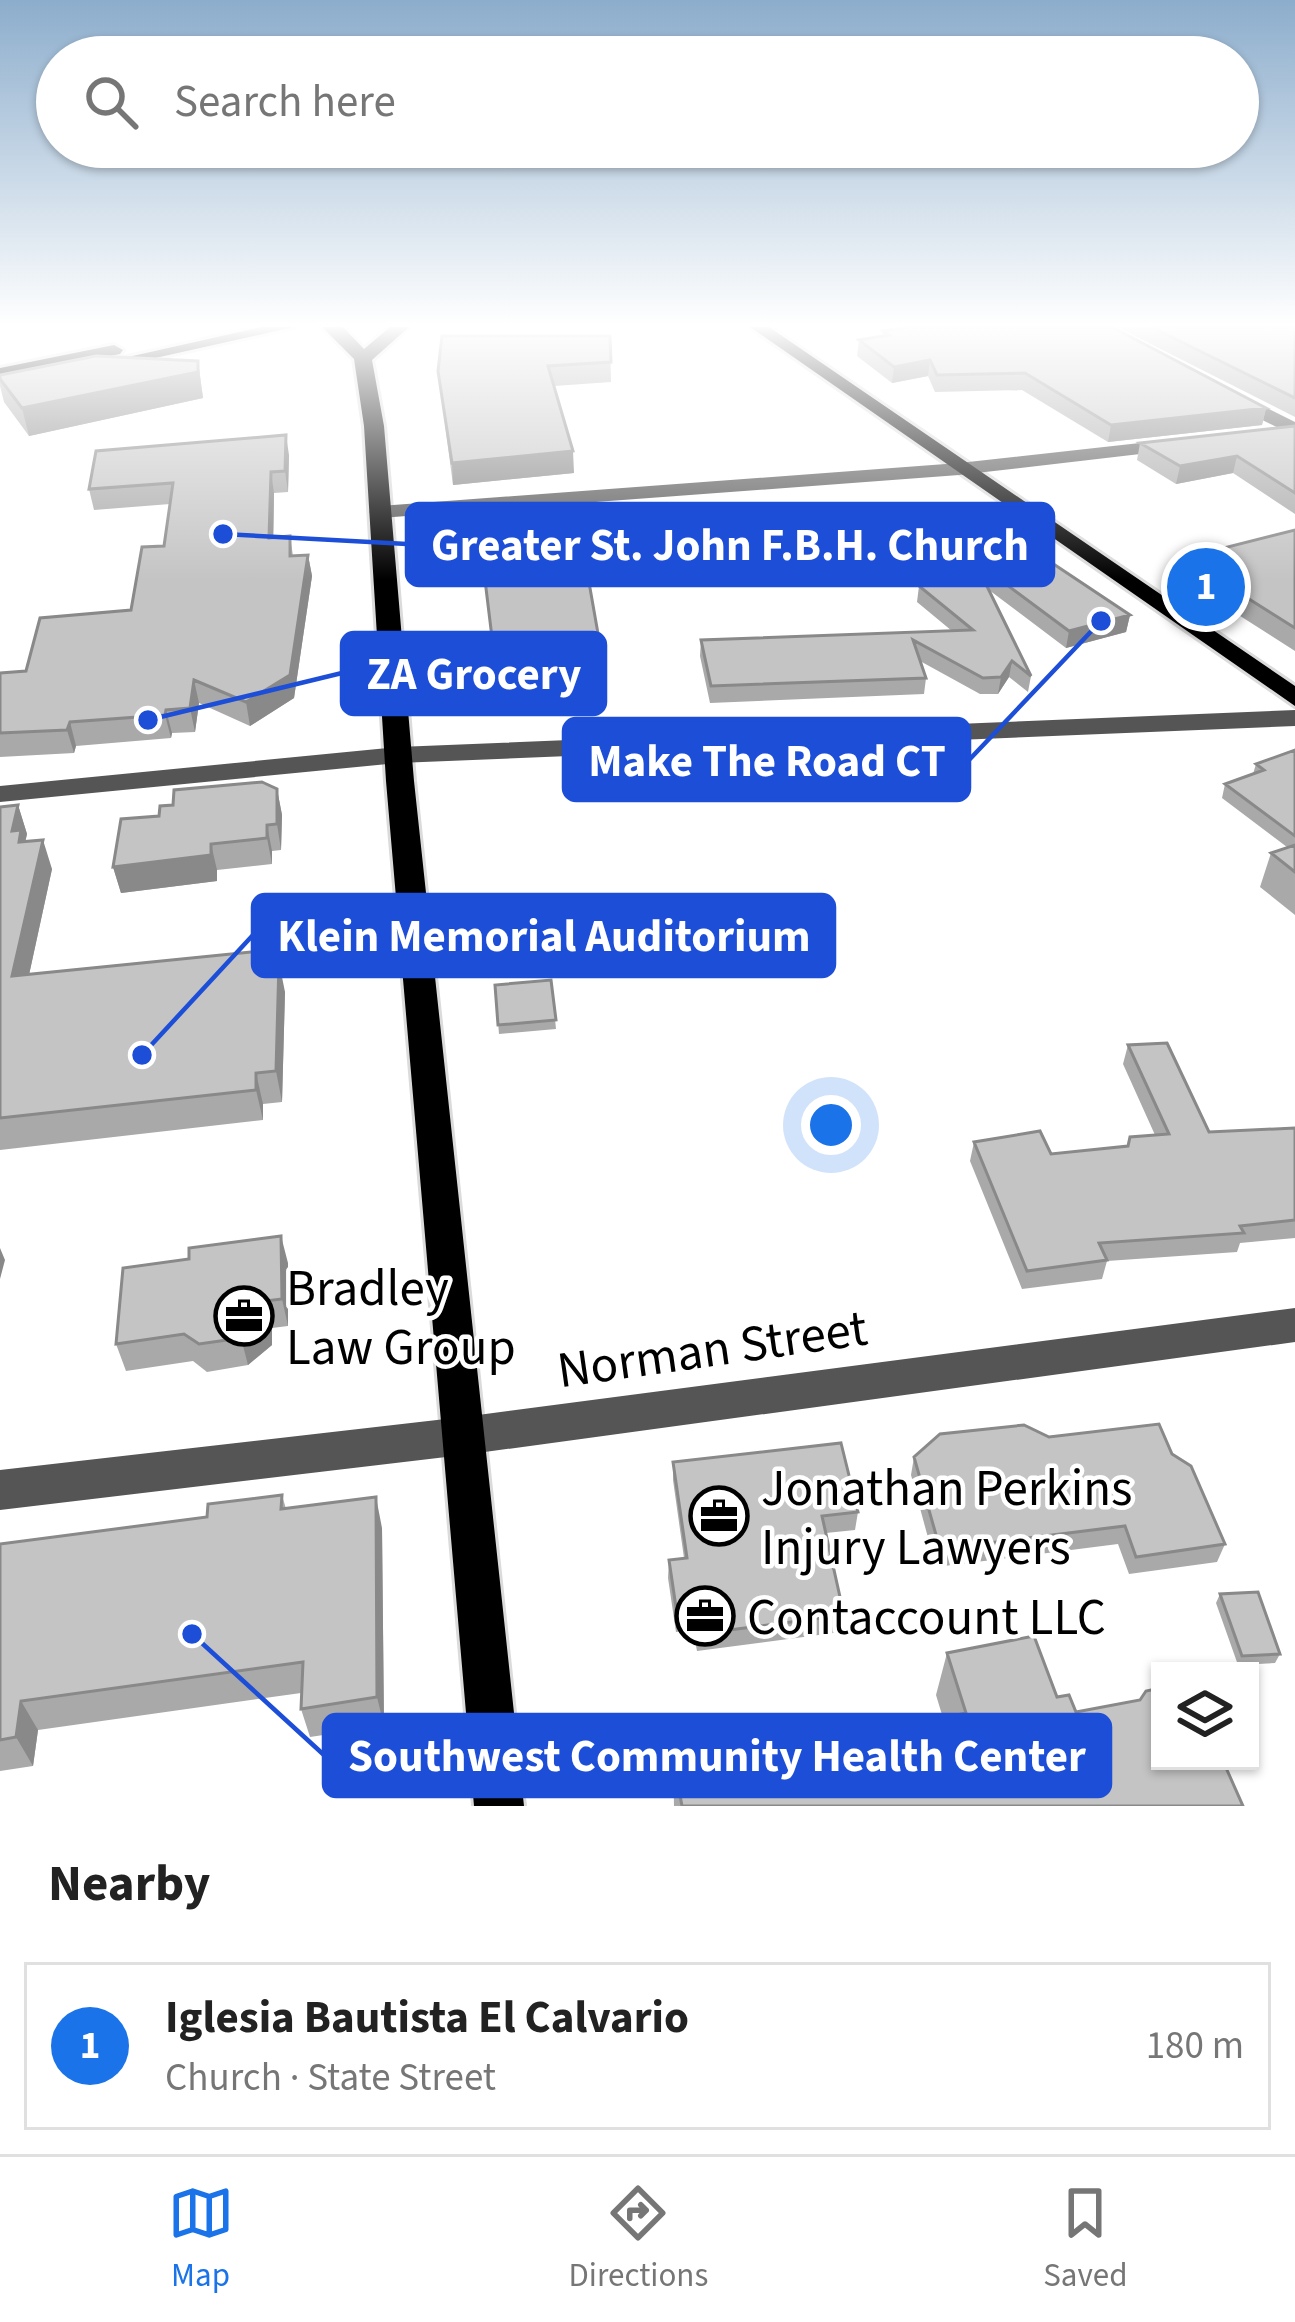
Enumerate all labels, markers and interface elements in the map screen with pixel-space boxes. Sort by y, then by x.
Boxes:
search box [36,36,1259,168]
icon: search [78,69,144,135]
text: Search here [174,70,396,134]
callout: Greater St. John F.B.H. Church [407,504,1053,585]
text: Greater St. John F.B.H. Church [431,514,1029,578]
pin: 1 [1167,542,1245,632]
callout: ZA Grocery [342,633,605,714]
text: ZA Grocery [367,643,582,707]
callout: Make The Road CT [564,719,969,800]
text: Make The Road CT [588,730,946,794]
callout: Klein Memorial Auditorium [253,895,834,976]
text: Klein Memorial Auditorium [277,905,811,969]
your location [801,1095,861,1155]
place label: Bradley Law Group [286,1253,516,1384]
office icon: Bradley Law Group [213,1285,275,1347]
street label: Norman Street [553,1293,872,1407]
place label: Jonathan Perkins Injury Lawyers [761,1453,1132,1584]
office icon: Jonathan Perkins Injury Lawyers [688,1485,750,1547]
place label: Contaccount LLC [747,1582,1106,1654]
office icon: Contaccount LLC [674,1585,736,1647]
map controls [1151,1662,1259,1770]
button: layers [1151,1662,1259,1770]
callout: Southwest Community Health Center [324,1715,1110,1796]
text: Southwest Community Health Center [348,1725,1086,1789]
text: Nearby [48,1848,210,1920]
text: Iglesia Bautista El Calvario [165,1986,689,2050]
text: 1 [80,2018,100,2074]
text: 180 m [1146,2018,1244,2074]
text: Church · State Street [165,2050,496,2106]
tab: Map [168,2180,234,2299]
tab: Directions [569,2180,708,2299]
tab: Saved [1043,2180,1127,2299]

